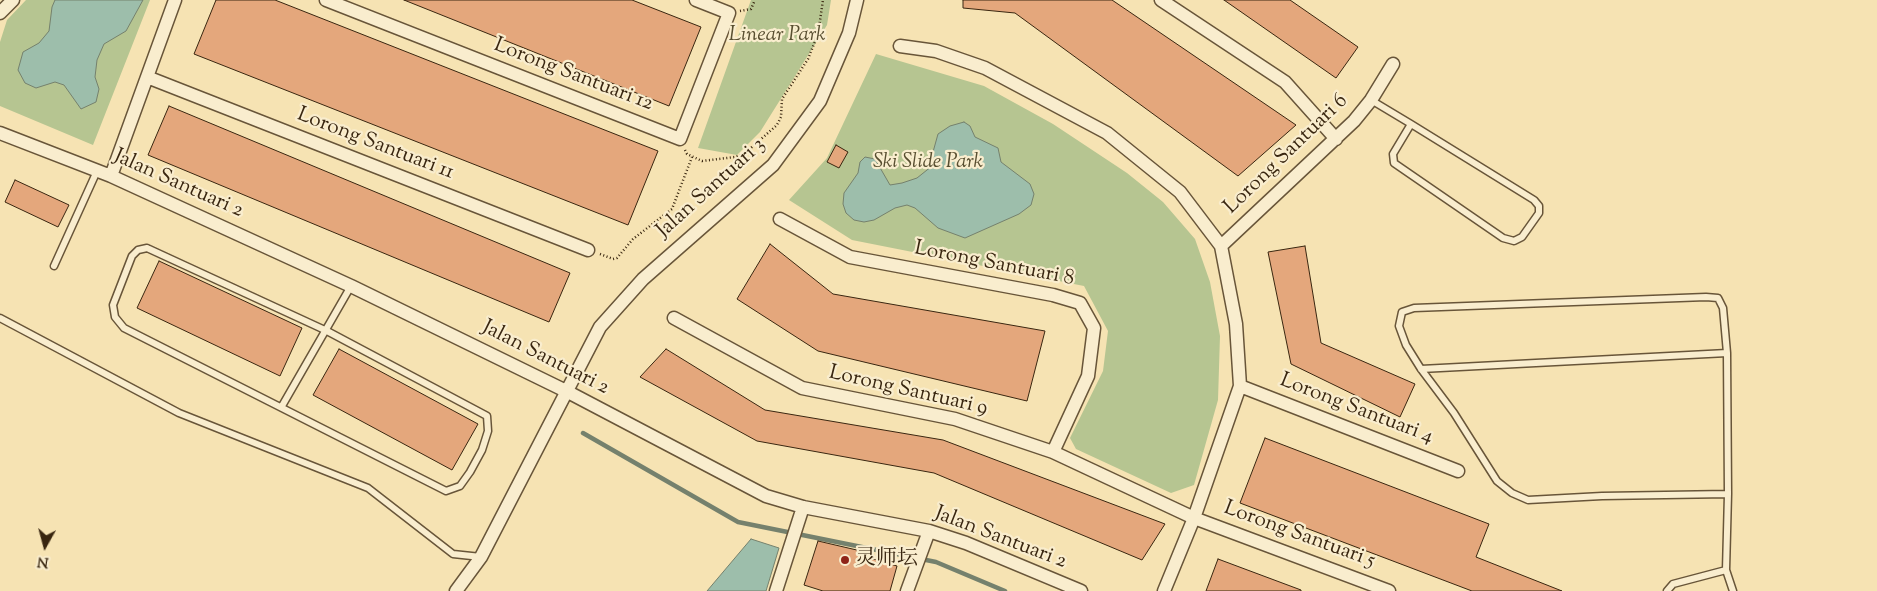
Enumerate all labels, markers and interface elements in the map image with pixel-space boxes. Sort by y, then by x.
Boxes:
park label: Linear Park [729,23,825,49]
street label: Lorong Santuari 12 [490,34,656,118]
street label: Lorong Santuari 6 [1220,90,1354,220]
street label: Lorong Santuari 11 [293,103,457,187]
street label: Jalan Santuari 3 [652,133,772,245]
street label: Jalan Santuari 2 [109,145,247,225]
park label: Ski Slide Park [873,150,983,176]
street label: Lorong Santuari 8 [912,237,1076,293]
street label: Jalan Santuari 2 [477,316,613,402]
street label: Lorong Santuari 9 [826,362,990,422]
street label: Lorong Santuari 4 [1276,369,1436,451]
street label: Lorong Santuari 5 [1220,497,1378,575]
street label: Jalan Santuari 2 [930,502,1070,576]
north arrow [20,521,70,571]
place label: 灵师坛 [855,547,918,573]
text: N [36,550,50,571]
marker: 灵师坛 [839,554,851,566]

